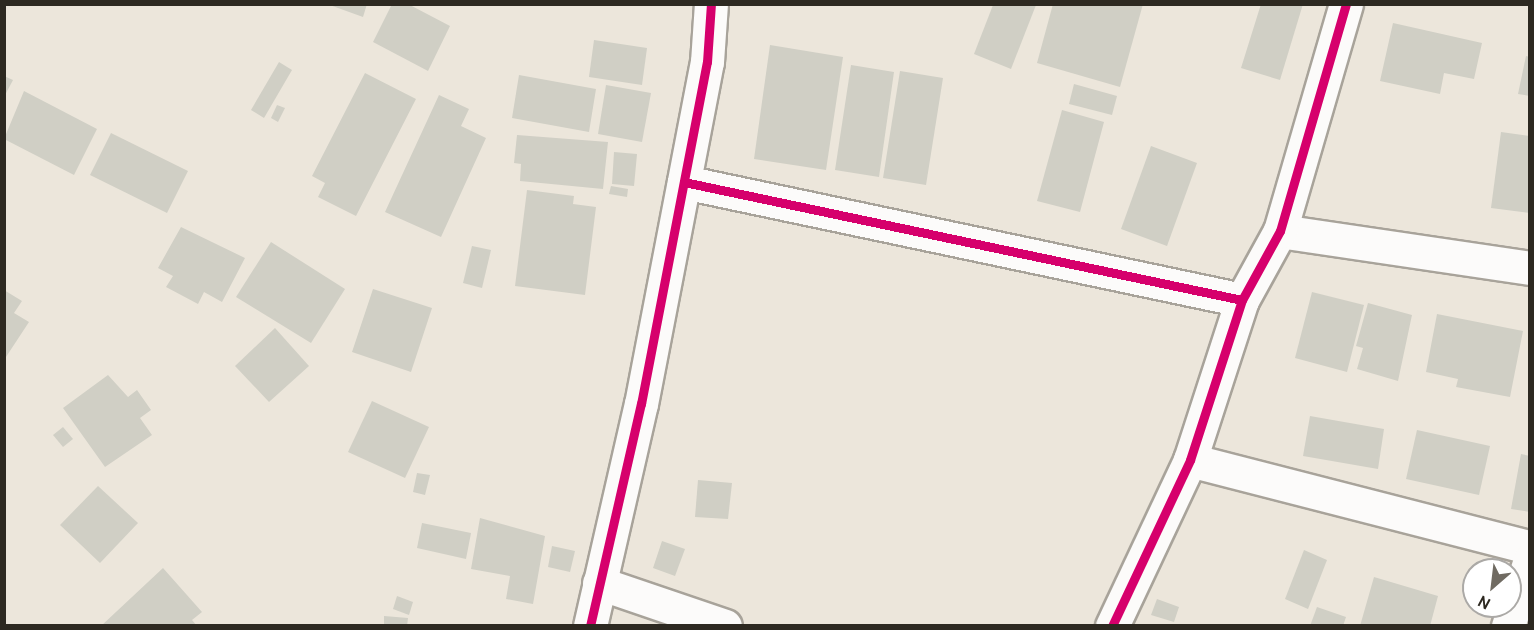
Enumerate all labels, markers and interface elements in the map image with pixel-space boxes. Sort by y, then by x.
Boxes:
north arrow [1462,558,1522,618]
text: N [1475,592,1494,614]

